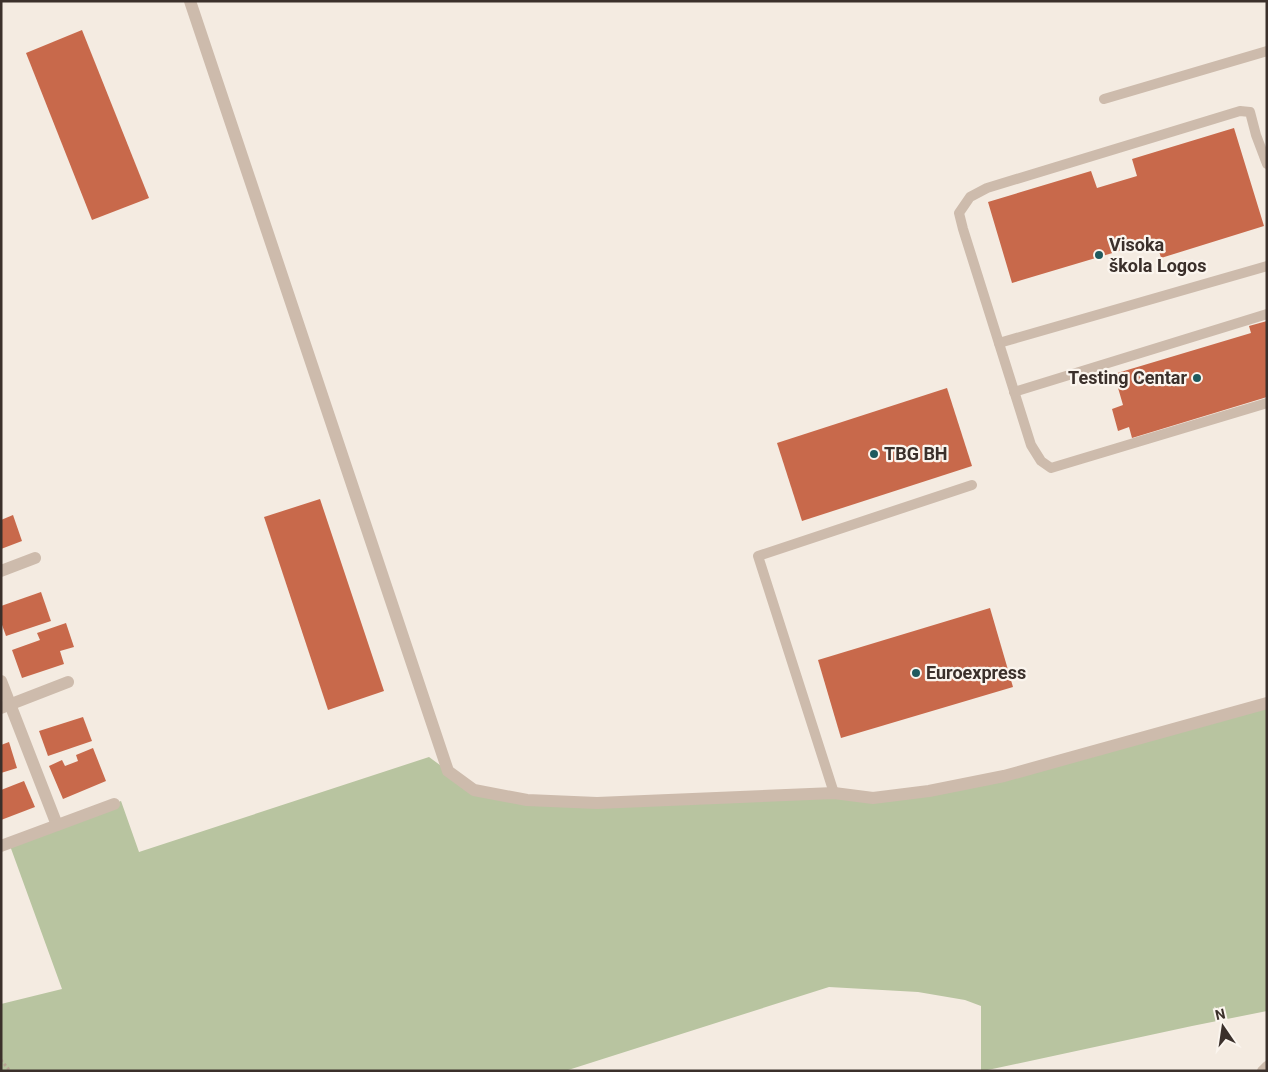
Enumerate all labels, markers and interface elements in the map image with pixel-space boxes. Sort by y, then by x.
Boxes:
place label: Visoka škola Logos [1109,234,1206,276]
marker: Visoka škola Logos [1093,249,1105,261]
place label: Testing Centar [1068,367,1187,388]
marker: Testing Centar [1191,372,1203,384]
place label: TBG BH [884,443,948,464]
marker: TBG BH [868,448,880,460]
place label: Euroexpress [926,662,1026,683]
marker: Euroexpress [910,667,922,679]
north arrow [1198,1002,1248,1052]
text: N [1213,1005,1227,1023]

